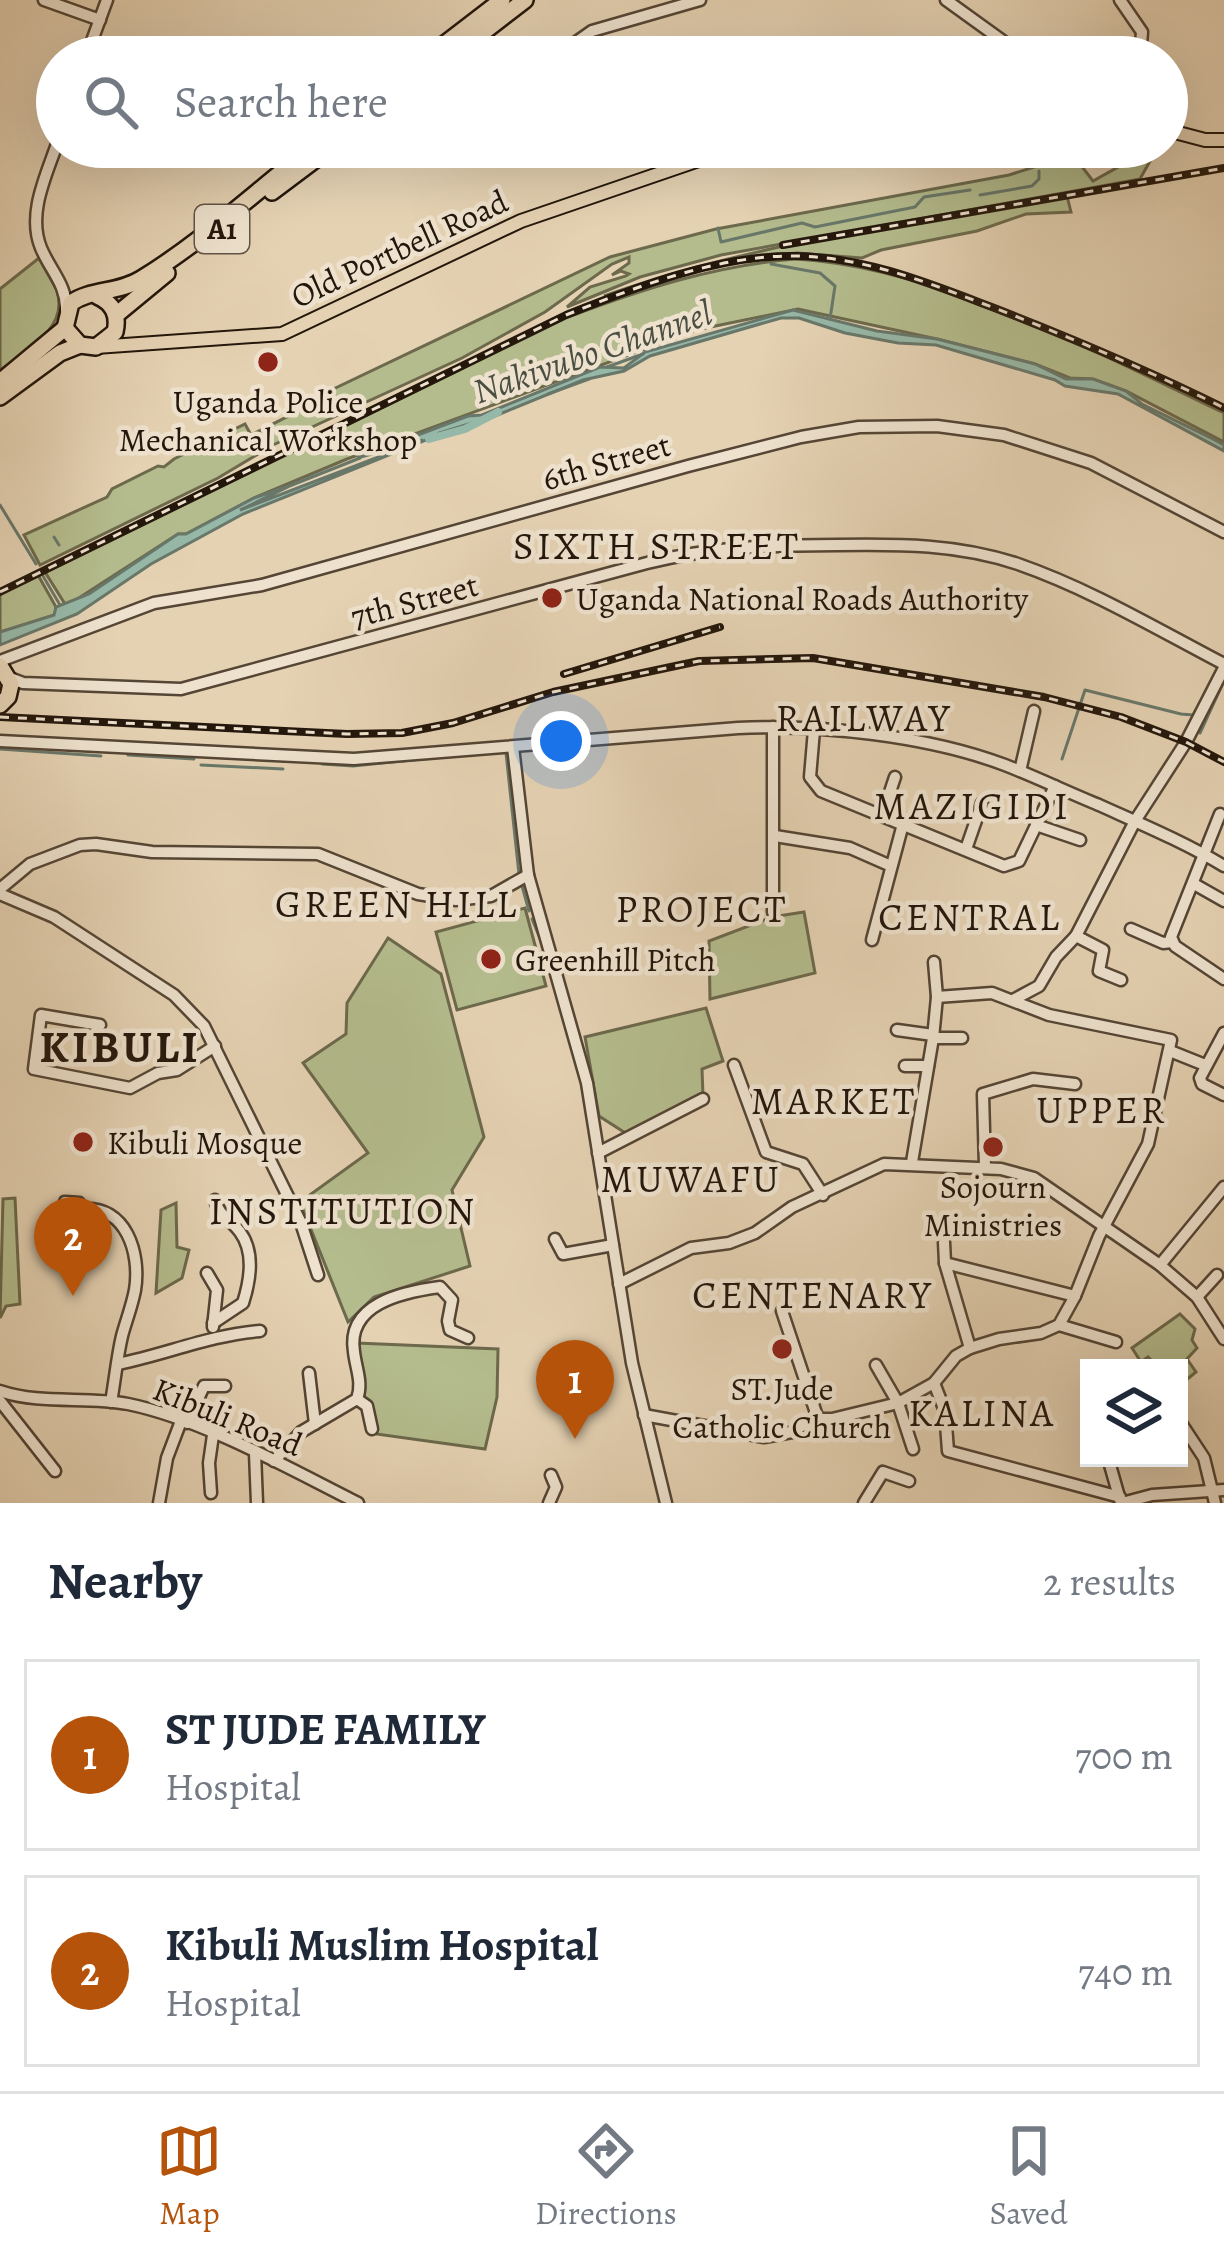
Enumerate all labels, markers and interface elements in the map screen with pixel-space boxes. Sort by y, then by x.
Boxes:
search box [36,36,1188,168]
icon: search [78,69,144,135]
text: Search here [174,71,388,133]
street label: Old Portbell Road [283,178,515,318]
road number: A1 [195,205,249,253]
water label: Nakivubo Channel [466,288,718,415]
marker: Uganda Police Mechanical Workshop [255,349,281,375]
place label: Uganda Police Mechanical Workshop [119,379,417,462]
street label: 6th Street [537,422,676,501]
district label: SIXTH STREET [513,519,801,572]
street label: 7th Street [345,562,483,639]
place label: Uganda National Roads Authority [576,576,1029,621]
marker: Uganda National Roads Authority [539,585,565,611]
district label: RAILWAY [776,691,952,744]
your location [531,711,591,771]
district label: MAZIGIDI [873,779,1071,832]
district label: GREEN HILL [275,877,519,930]
district label: PROJECT [615,882,789,935]
district label: CENTRAL [878,890,1062,943]
place label: Greenhill Pitch [515,937,716,982]
marker: Greenhill Pitch [478,946,504,972]
district label: KIBULI [39,1016,201,1078]
district label: MARKET [751,1074,917,1127]
district label: UPPER [1036,1083,1168,1136]
place label: Kibuli Mosque [107,1120,302,1165]
marker: Kibuli Mosque [70,1129,96,1155]
marker: Sojourn Ministries [980,1134,1006,1160]
district label: MUWAFU [600,1152,782,1205]
place label: Sojourn Ministries [924,1164,1062,1247]
district label: INSTITUTION [209,1184,477,1237]
pin: 2 [34,1197,112,1296]
district label: CENTENARY [692,1268,934,1321]
marker: ST.Jude Catholic Church [769,1336,795,1362]
pin: 1 [536,1340,614,1439]
map controls [1080,1359,1188,1467]
button: layers [1080,1359,1188,1467]
street label: Kibuli Road [146,1366,309,1467]
place label: ST.Jude Catholic Church [673,1366,891,1449]
district label: KALINA [908,1386,1056,1439]
text: Nearby [48,1546,202,1616]
text: 2 results [1043,1555,1176,1608]
text: ST JUDE FAMILY [165,1698,485,1760]
text: 1 [83,1729,97,1782]
text: 700 m [1075,1729,1173,1782]
text: Hospital [165,1760,301,1813]
text: Kibuli Muslim Hospital [165,1914,599,1976]
text: 2 [81,1945,99,1998]
text: 740 m [1078,1945,1173,1998]
text: Hospital [165,1976,301,2029]
tab: Map [156,2118,222,2235]
tab: Directions [535,2118,677,2235]
tab: Saved [989,2118,1068,2235]

